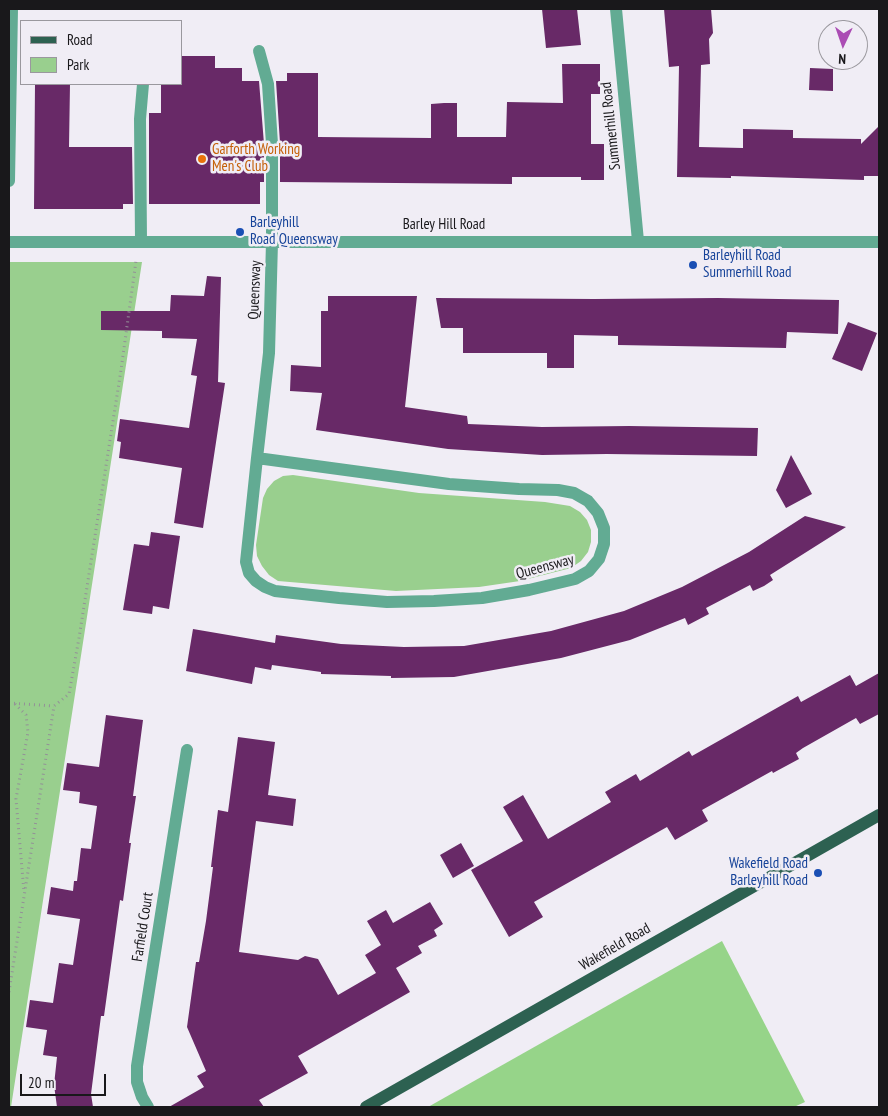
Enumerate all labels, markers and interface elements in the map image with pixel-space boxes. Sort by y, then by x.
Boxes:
legend [20,20,182,85]
north arrow [818,20,868,70]
text: Road [67,30,93,49]
text: N [838,50,847,68]
text: Park [67,55,89,74]
street label: Summerhill Road [597,81,625,171]
place label: Garforth Working Men's Club [212,141,300,176]
marker: Garforth Working Men's Club [196,153,208,165]
place label: Barleyhill Road Queensway [250,214,338,249]
street label: Barley Hill Road [403,216,485,234]
marker: Barleyhill Road Queensway [234,226,246,238]
place label: Barleyhill Road Summerhill Road [703,247,791,282]
marker: Barleyhill Road Summerhill Road [687,259,699,271]
street label: Queensway [245,260,265,320]
street label: Queensway [514,551,576,583]
place label: Wakefield Road Barleyhill Road [729,855,808,890]
marker: Wakefield Road Barleyhill Road [812,867,824,879]
street label: Farfield Court [129,891,157,963]
street label: Wakefield Road [576,919,654,975]
scale bar [22,1064,109,1096]
text: 20 m [28,1073,54,1092]

